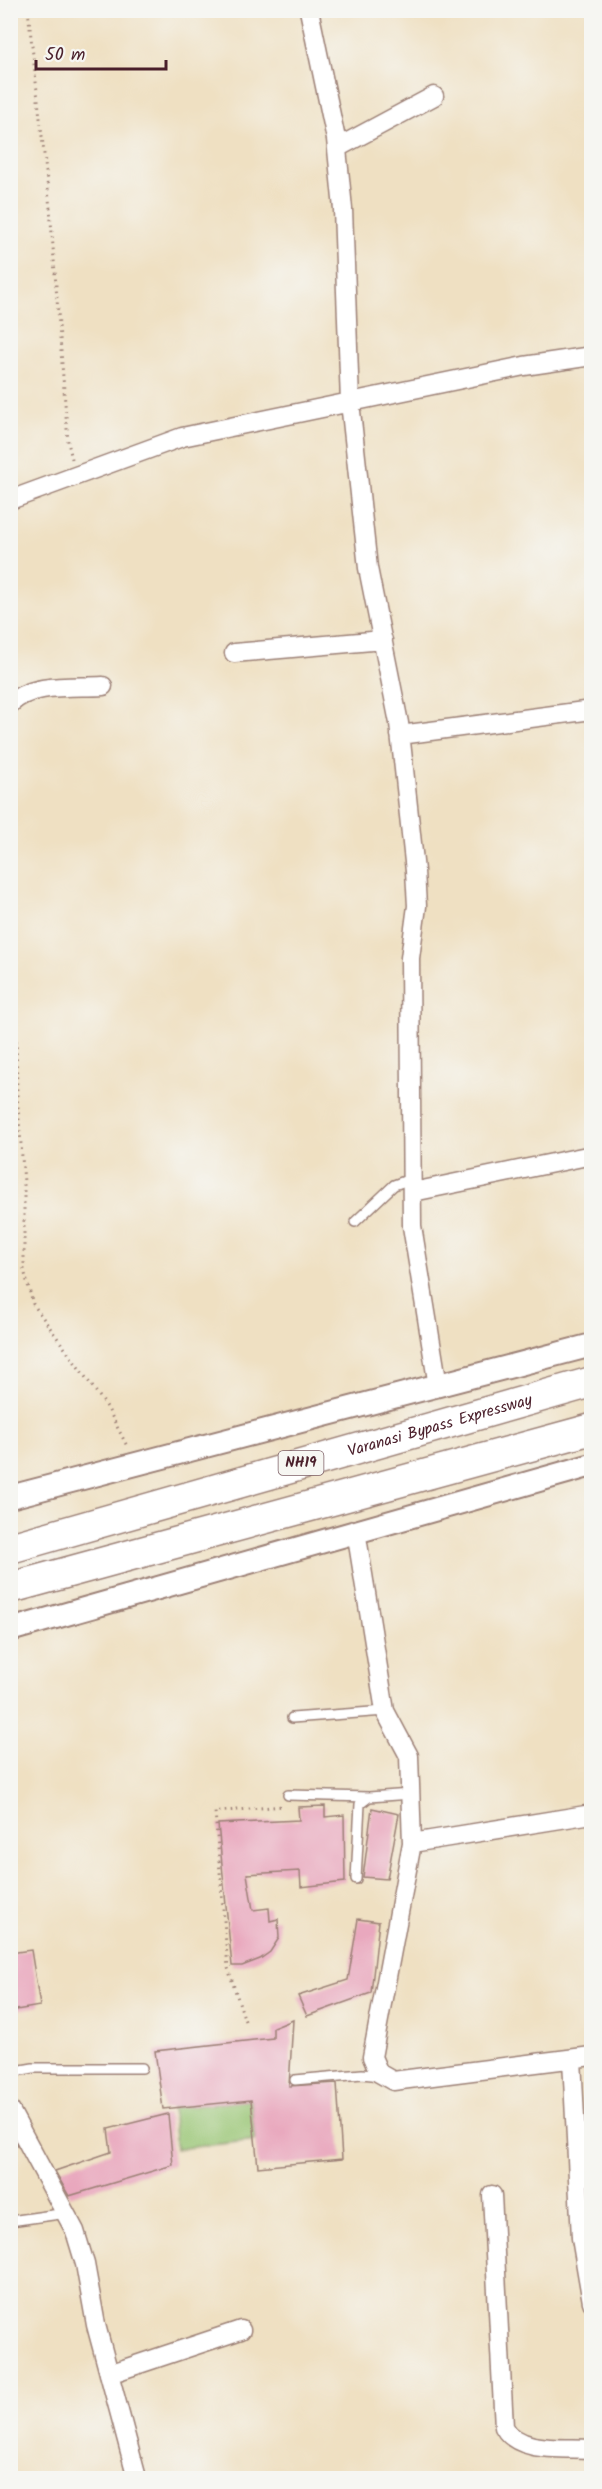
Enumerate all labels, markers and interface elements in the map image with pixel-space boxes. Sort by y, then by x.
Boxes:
scale bar [36,33,166,71]
text: 50 m [45,41,85,70]
street label: Varanasi Bypass Expressway [345,1387,535,1464]
road number: NH19 [278,1451,324,1475]

